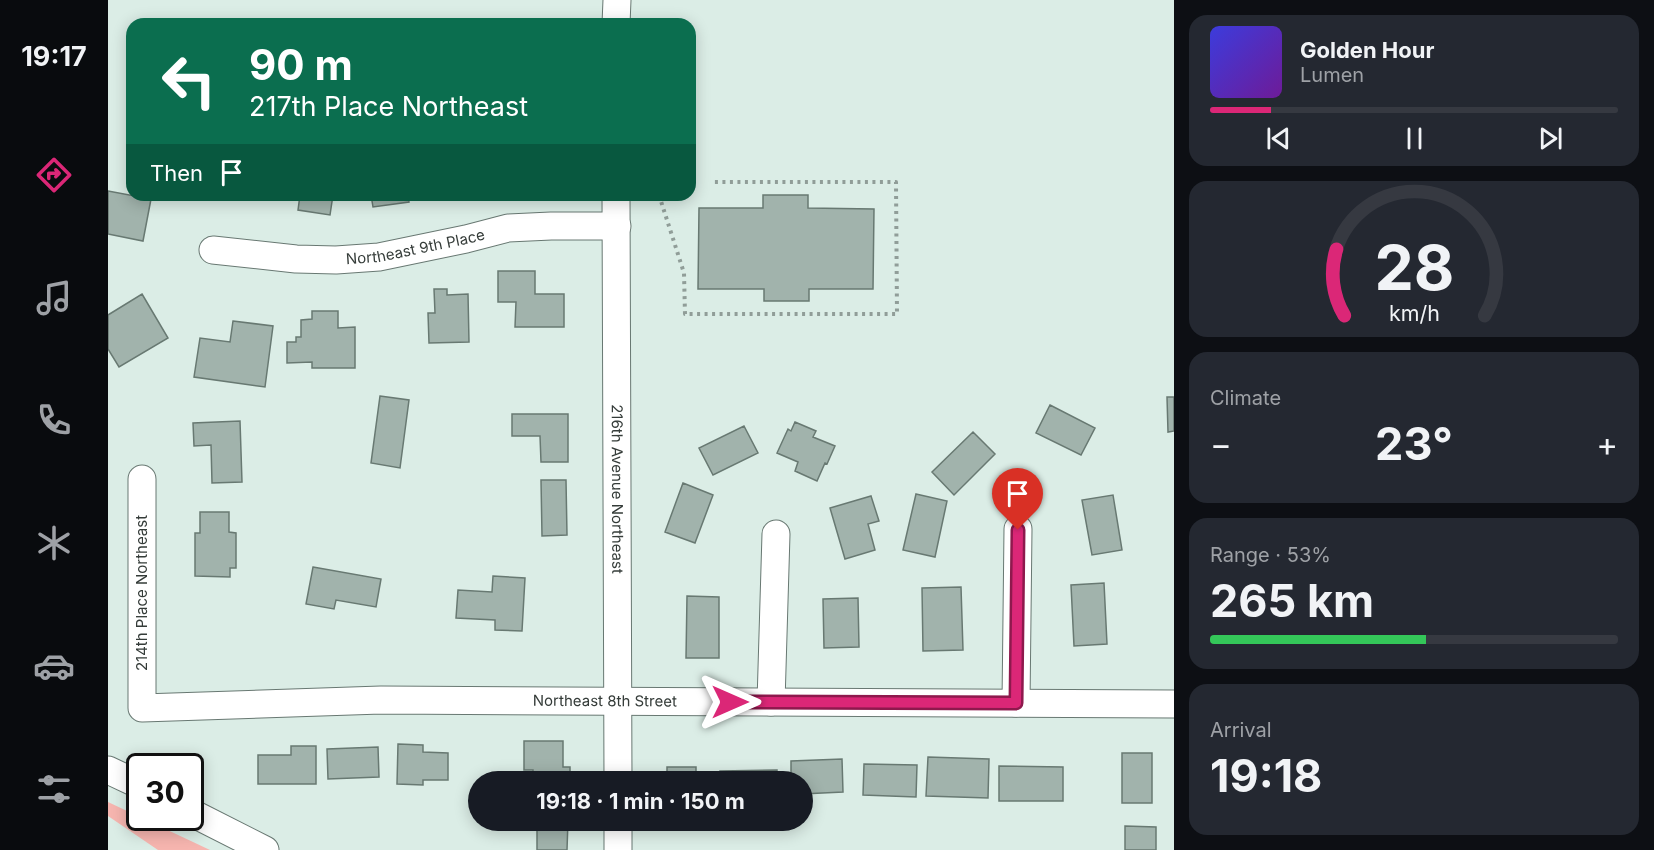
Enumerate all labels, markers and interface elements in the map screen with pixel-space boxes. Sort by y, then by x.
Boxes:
text: Golden Hour [1300,37,1434,63]
text: 90 m [249,39,353,90]
text: 19:17 [21,40,87,73]
icon: left [150,42,228,120]
text: Lumen [1300,63,1364,87]
text: 217th Place Northeast [249,90,528,123]
icon: previous [1262,122,1295,155]
icon: pause [1398,122,1431,155]
icon: next [1534,122,1567,155]
icon: directions [33,154,75,196]
icon: arrive [215,156,248,189]
text: Then [150,160,203,186]
street label: Northeast 9th Place [345,225,487,268]
text: 28 [1374,230,1454,305]
icon: music [33,277,75,319]
text: km/h [1389,300,1439,326]
text: Climate [1210,386,1281,410]
icon: phone [33,399,75,441]
street label: 216th Avenue Northeast [608,404,627,574]
text: 23° [1375,416,1453,471]
text: − [1210,424,1232,464]
text: + [1596,424,1618,464]
pin [992,468,1043,530]
icon: arrive [1001,477,1034,510]
street label: 214th Place Northeast [132,515,151,671]
icon: climate [33,522,75,564]
text: Range · 53% [1210,543,1331,567]
text: 265 km [1210,573,1374,628]
icon: car [33,645,75,687]
position arrow [698,670,762,734]
street label: Northeast 8th Street [533,691,677,710]
text: Arrival [1210,718,1272,742]
text: 19:18 [1210,748,1322,803]
speed limit sign: 30 [126,753,204,831]
icon: filters [33,768,75,810]
text: 19:18 · 1 min · 150 m [536,788,745,814]

